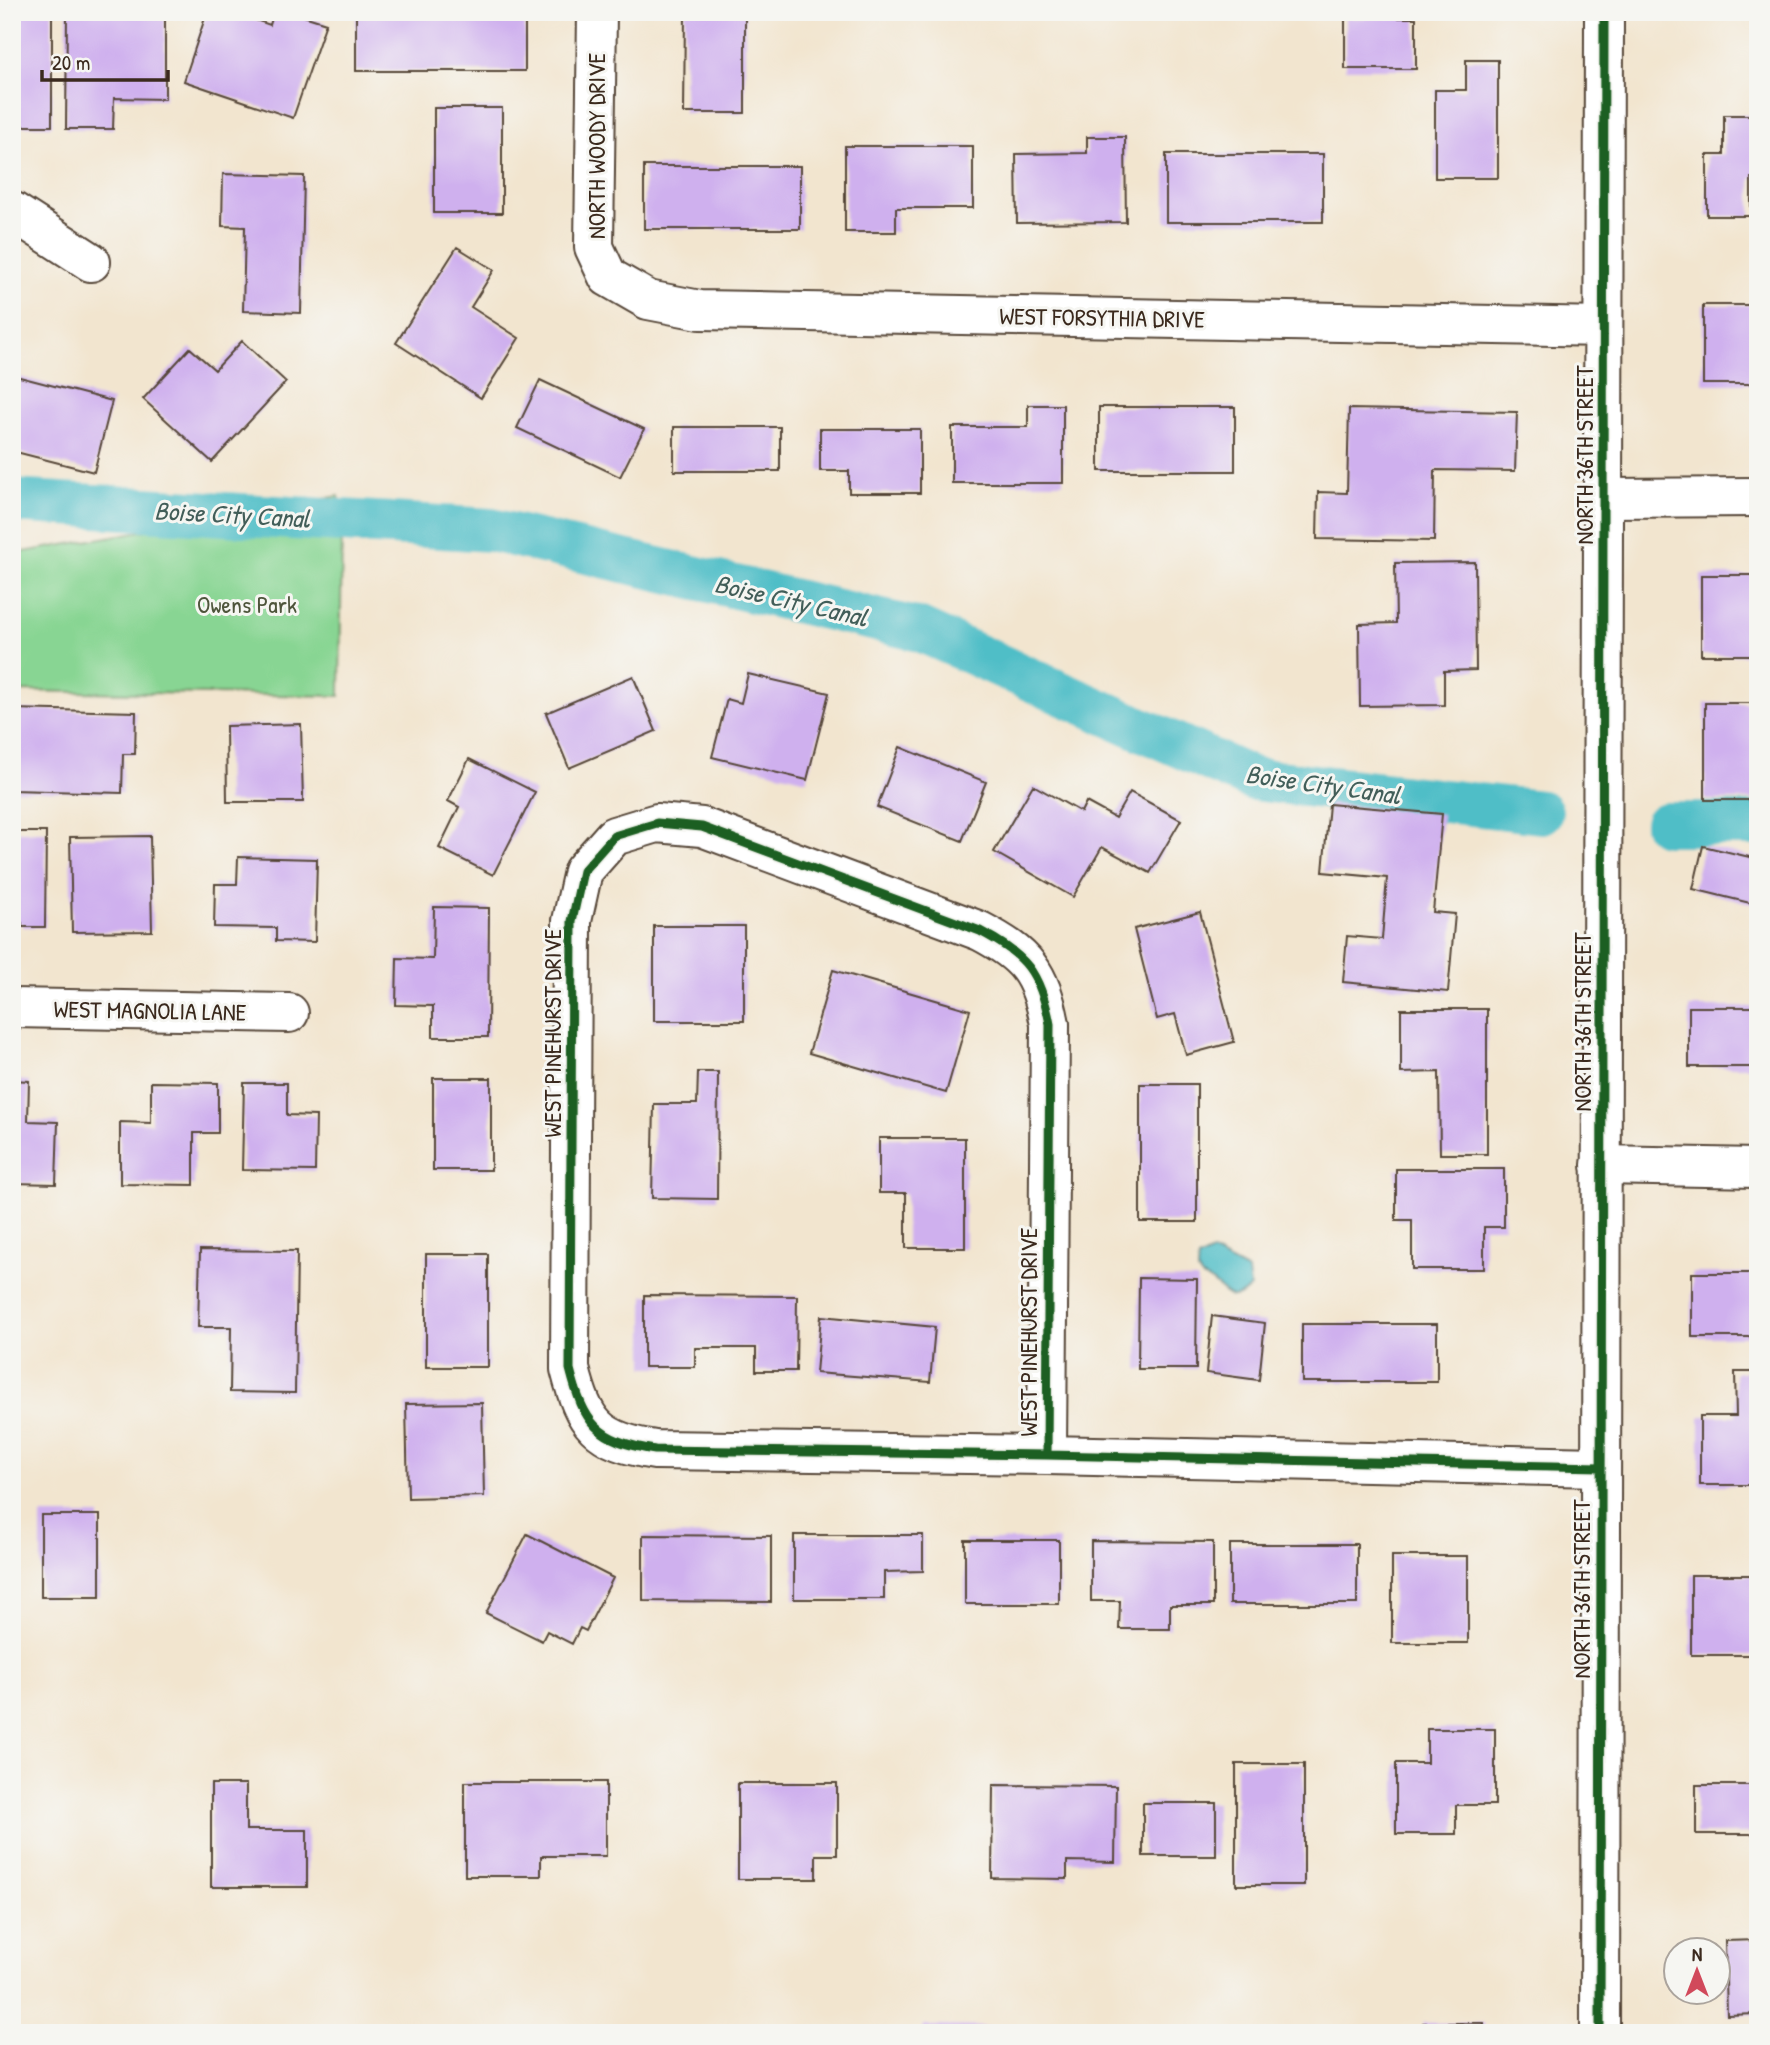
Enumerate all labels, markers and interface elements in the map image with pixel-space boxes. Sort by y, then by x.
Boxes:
scale bar [42,38,168,82]
text: 20 m [52,48,90,77]
street label: NORTH WOODY DRIVE [580,53,612,239]
street label: WEST FORSYTHIA DRIVE [999,299,1205,335]
street label: NORTH 36TH STREET [1568,365,1600,544]
water label: Boise City Canal [154,492,311,537]
water label: Boise City Canal [711,566,872,636]
park label: Owens Park [197,588,297,620]
water label: Boise City Canal [1244,756,1403,813]
street label: WEST PINEHURST DRIVE [536,928,568,1137]
street label: NORTH 36TH STREET [1566,932,1598,1111]
street label: WEST MAGNOLIA LANE [53,992,247,1028]
street label: WEST PINEHURST DRIVE [1012,1227,1044,1436]
street label: NORTH 36TH STREET [1565,1499,1597,1678]
north arrow [1662,1937,1732,2007]
text: N [1692,1941,1702,1967]

